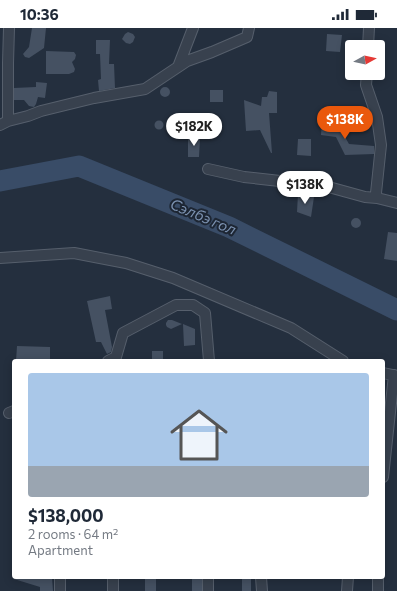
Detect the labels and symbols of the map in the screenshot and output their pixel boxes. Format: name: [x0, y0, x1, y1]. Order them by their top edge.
north arrow: [345, 40, 385, 80]
pin: $138K: [317, 106, 373, 140]
pin: $182K: [166, 113, 222, 147]
pin: $138K: [277, 171, 333, 205]
water label: Сэлбэ гол: [168, 194, 239, 238]

